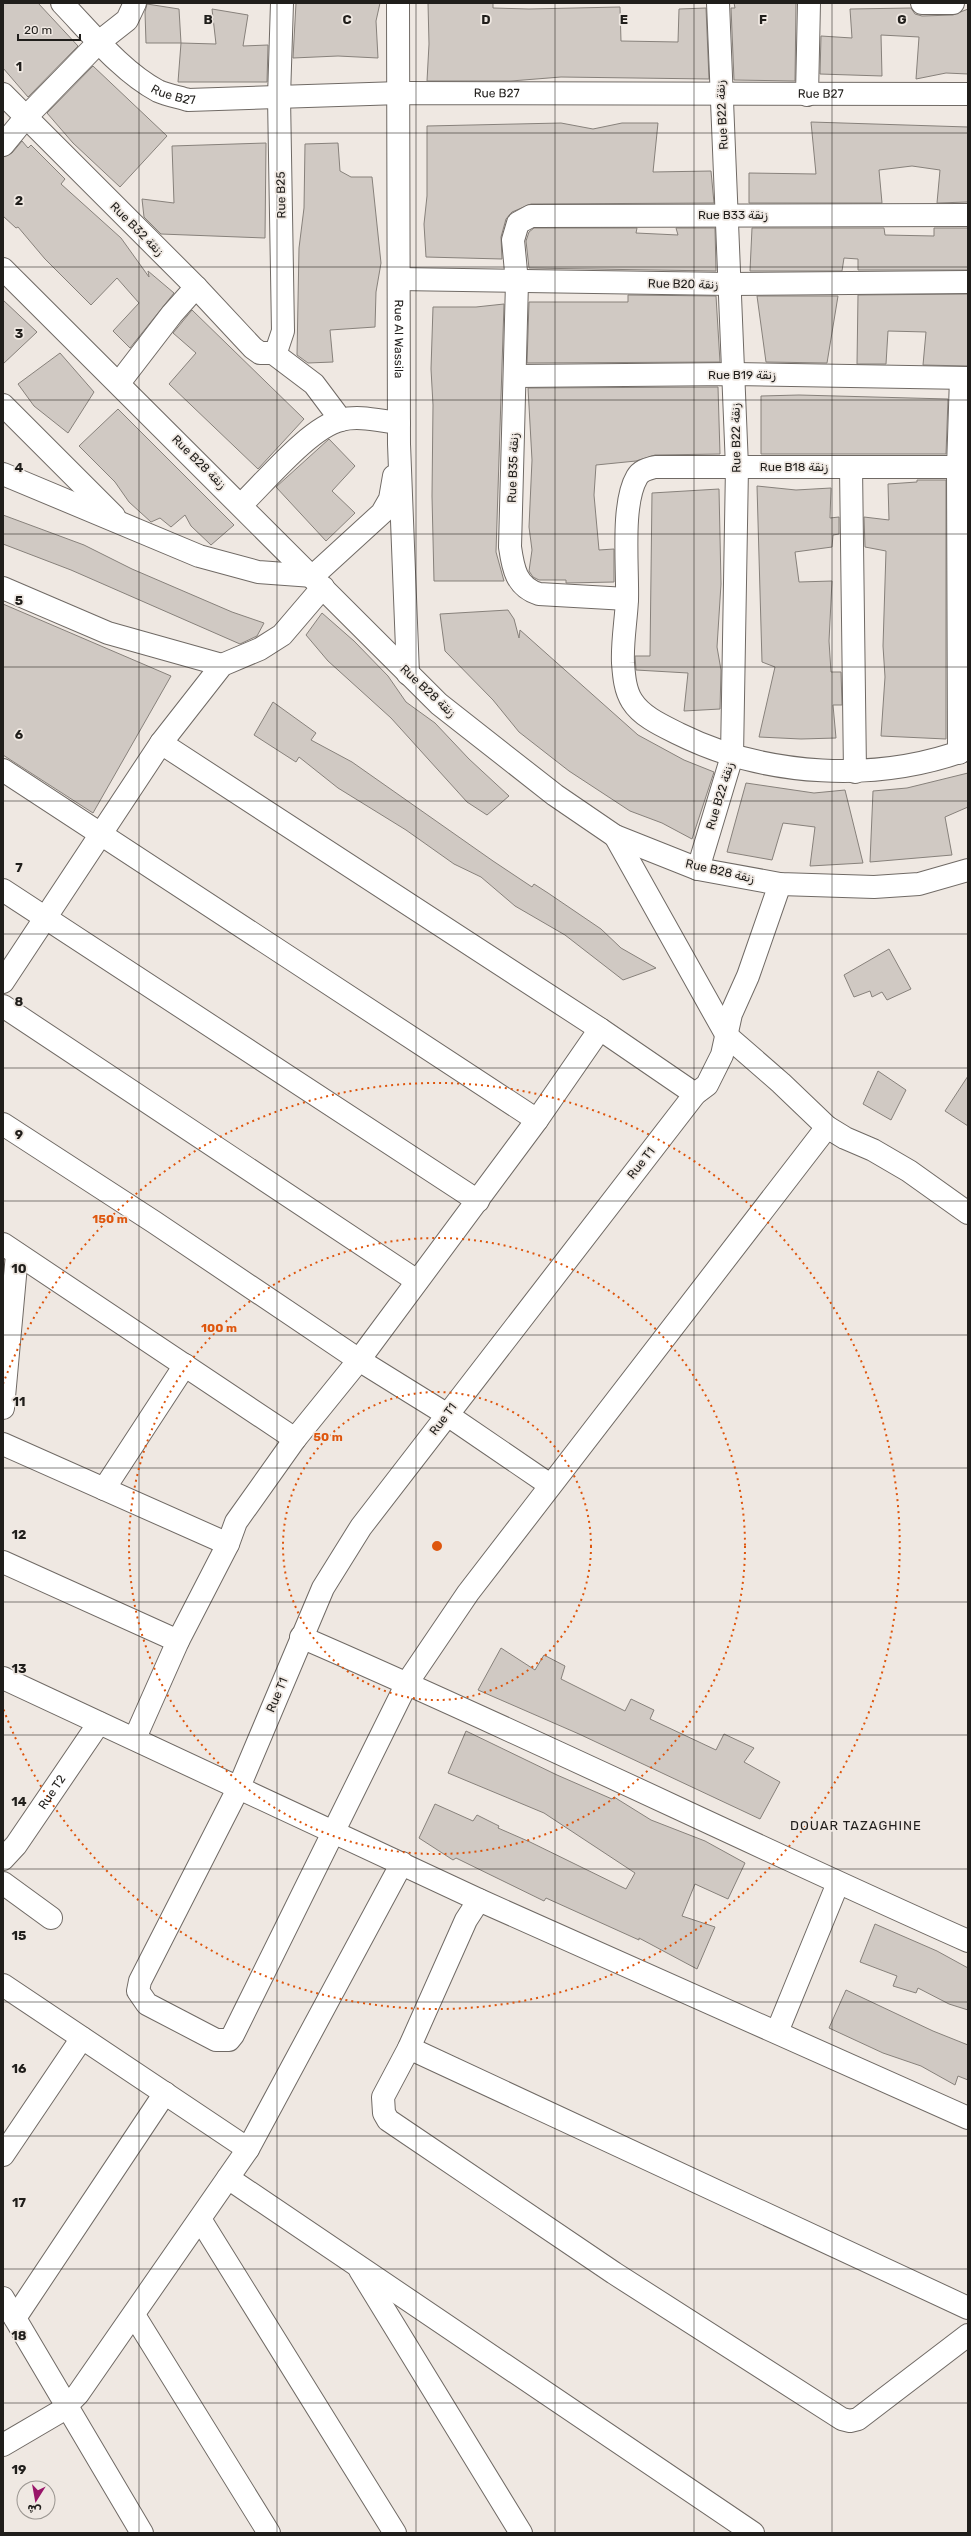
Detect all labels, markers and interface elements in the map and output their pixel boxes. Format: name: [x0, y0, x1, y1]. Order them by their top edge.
text: B: [203, 12, 213, 27]
text: C: [342, 12, 352, 27]
text: D: [481, 12, 491, 27]
text: E: [620, 12, 628, 27]
text: F: [759, 12, 767, 27]
text: G: [897, 12, 907, 27]
scale bar: [18, 16, 80, 42]
text: 20 m: [24, 23, 52, 37]
text: 1: [16, 59, 22, 74]
street label: Rue B22 زنقة: [713, 80, 732, 150]
street label: Rue B27: [149, 82, 196, 107]
street label: Rue B27: [474, 86, 520, 100]
street label: Rue B27: [798, 87, 844, 101]
street label: Rue B25: [274, 171, 288, 219]
text: 2: [15, 193, 23, 208]
street label: Rue B32 زنقة: [107, 199, 167, 259]
street label: Rue B33 زنقة: [698, 208, 768, 223]
street label: Rue B20 زنقة: [648, 276, 718, 293]
street label: Rue Al Wassila: [392, 300, 406, 378]
text: 3: [15, 326, 24, 341]
street label: Rue B19 زنقة: [708, 368, 776, 383]
street label: Rue B22 زنقة: [728, 403, 745, 473]
street label: Rue B28 زنقة: [168, 432, 229, 493]
street label: Rue B35 زنقة: [505, 433, 522, 503]
text: 4: [15, 460, 24, 475]
street label: Rue B18 زنقة: [760, 460, 828, 475]
text: 5: [15, 593, 23, 608]
street label: Rue B28 زنقة: [397, 662, 459, 721]
text: 6: [15, 727, 24, 742]
street label: Rue B22 زنقة: [703, 761, 738, 832]
street label: Rue B28 زنقة: [684, 856, 756, 887]
text: 7: [15, 860, 23, 875]
text: 8: [15, 994, 24, 1009]
text: 9: [15, 1127, 23, 1142]
street label: Rue T1: [624, 1144, 658, 1182]
text: 150 m: [92, 1212, 128, 1226]
text: 10: [11, 1261, 27, 1276]
text: 100 m: [201, 1321, 237, 1335]
text: 11: [13, 1394, 25, 1409]
street label: Rue T1: [426, 1400, 460, 1438]
text: 50 m: [313, 1430, 343, 1444]
text: 12: [12, 1527, 26, 1542]
centre of rings: [430, 1539, 444, 1553]
text: 13: [11, 1661, 27, 1676]
street label: Rue T1: [263, 1676, 291, 1714]
street label: Rue T2: [35, 1772, 69, 1812]
text: 14: [11, 1794, 27, 1809]
district label: DOUAR TAZAGHINE: [790, 1818, 922, 1833]
text: 15: [12, 1928, 26, 1943]
text: 16: [12, 2061, 27, 2076]
text: 17: [12, 2195, 27, 2210]
text: 18: [11, 2328, 27, 2343]
text: 19: [12, 2462, 26, 2477]
north arrow: [16, 2480, 56, 2520]
text: ش: [26, 2502, 42, 2517]

